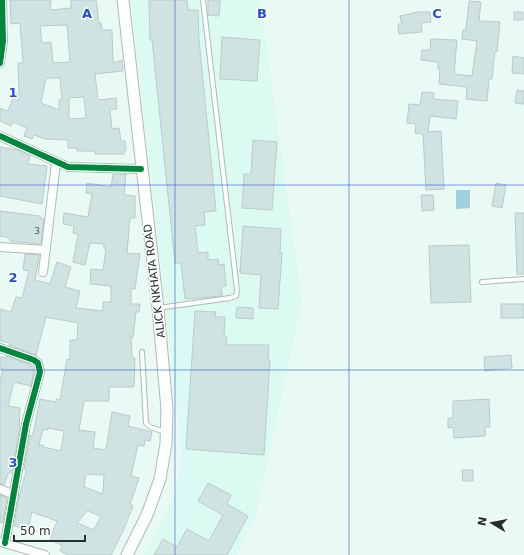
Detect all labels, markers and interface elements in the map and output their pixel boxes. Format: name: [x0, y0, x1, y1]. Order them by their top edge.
text: A: [82, 6, 92, 21]
text: B: [257, 6, 267, 21]
text: C: [432, 6, 442, 21]
text: 1: [8, 85, 18, 100]
street label: ALICK NKHATA ROAD: [141, 223, 168, 339]
house number: 3: [34, 226, 40, 236]
text: 2: [8, 270, 18, 285]
text: 3: [8, 455, 18, 470]
north arrow: [472, 503, 512, 543]
text: N: [475, 516, 490, 527]
scale bar: [14, 517, 85, 543]
text: 50 m: [20, 524, 51, 538]

